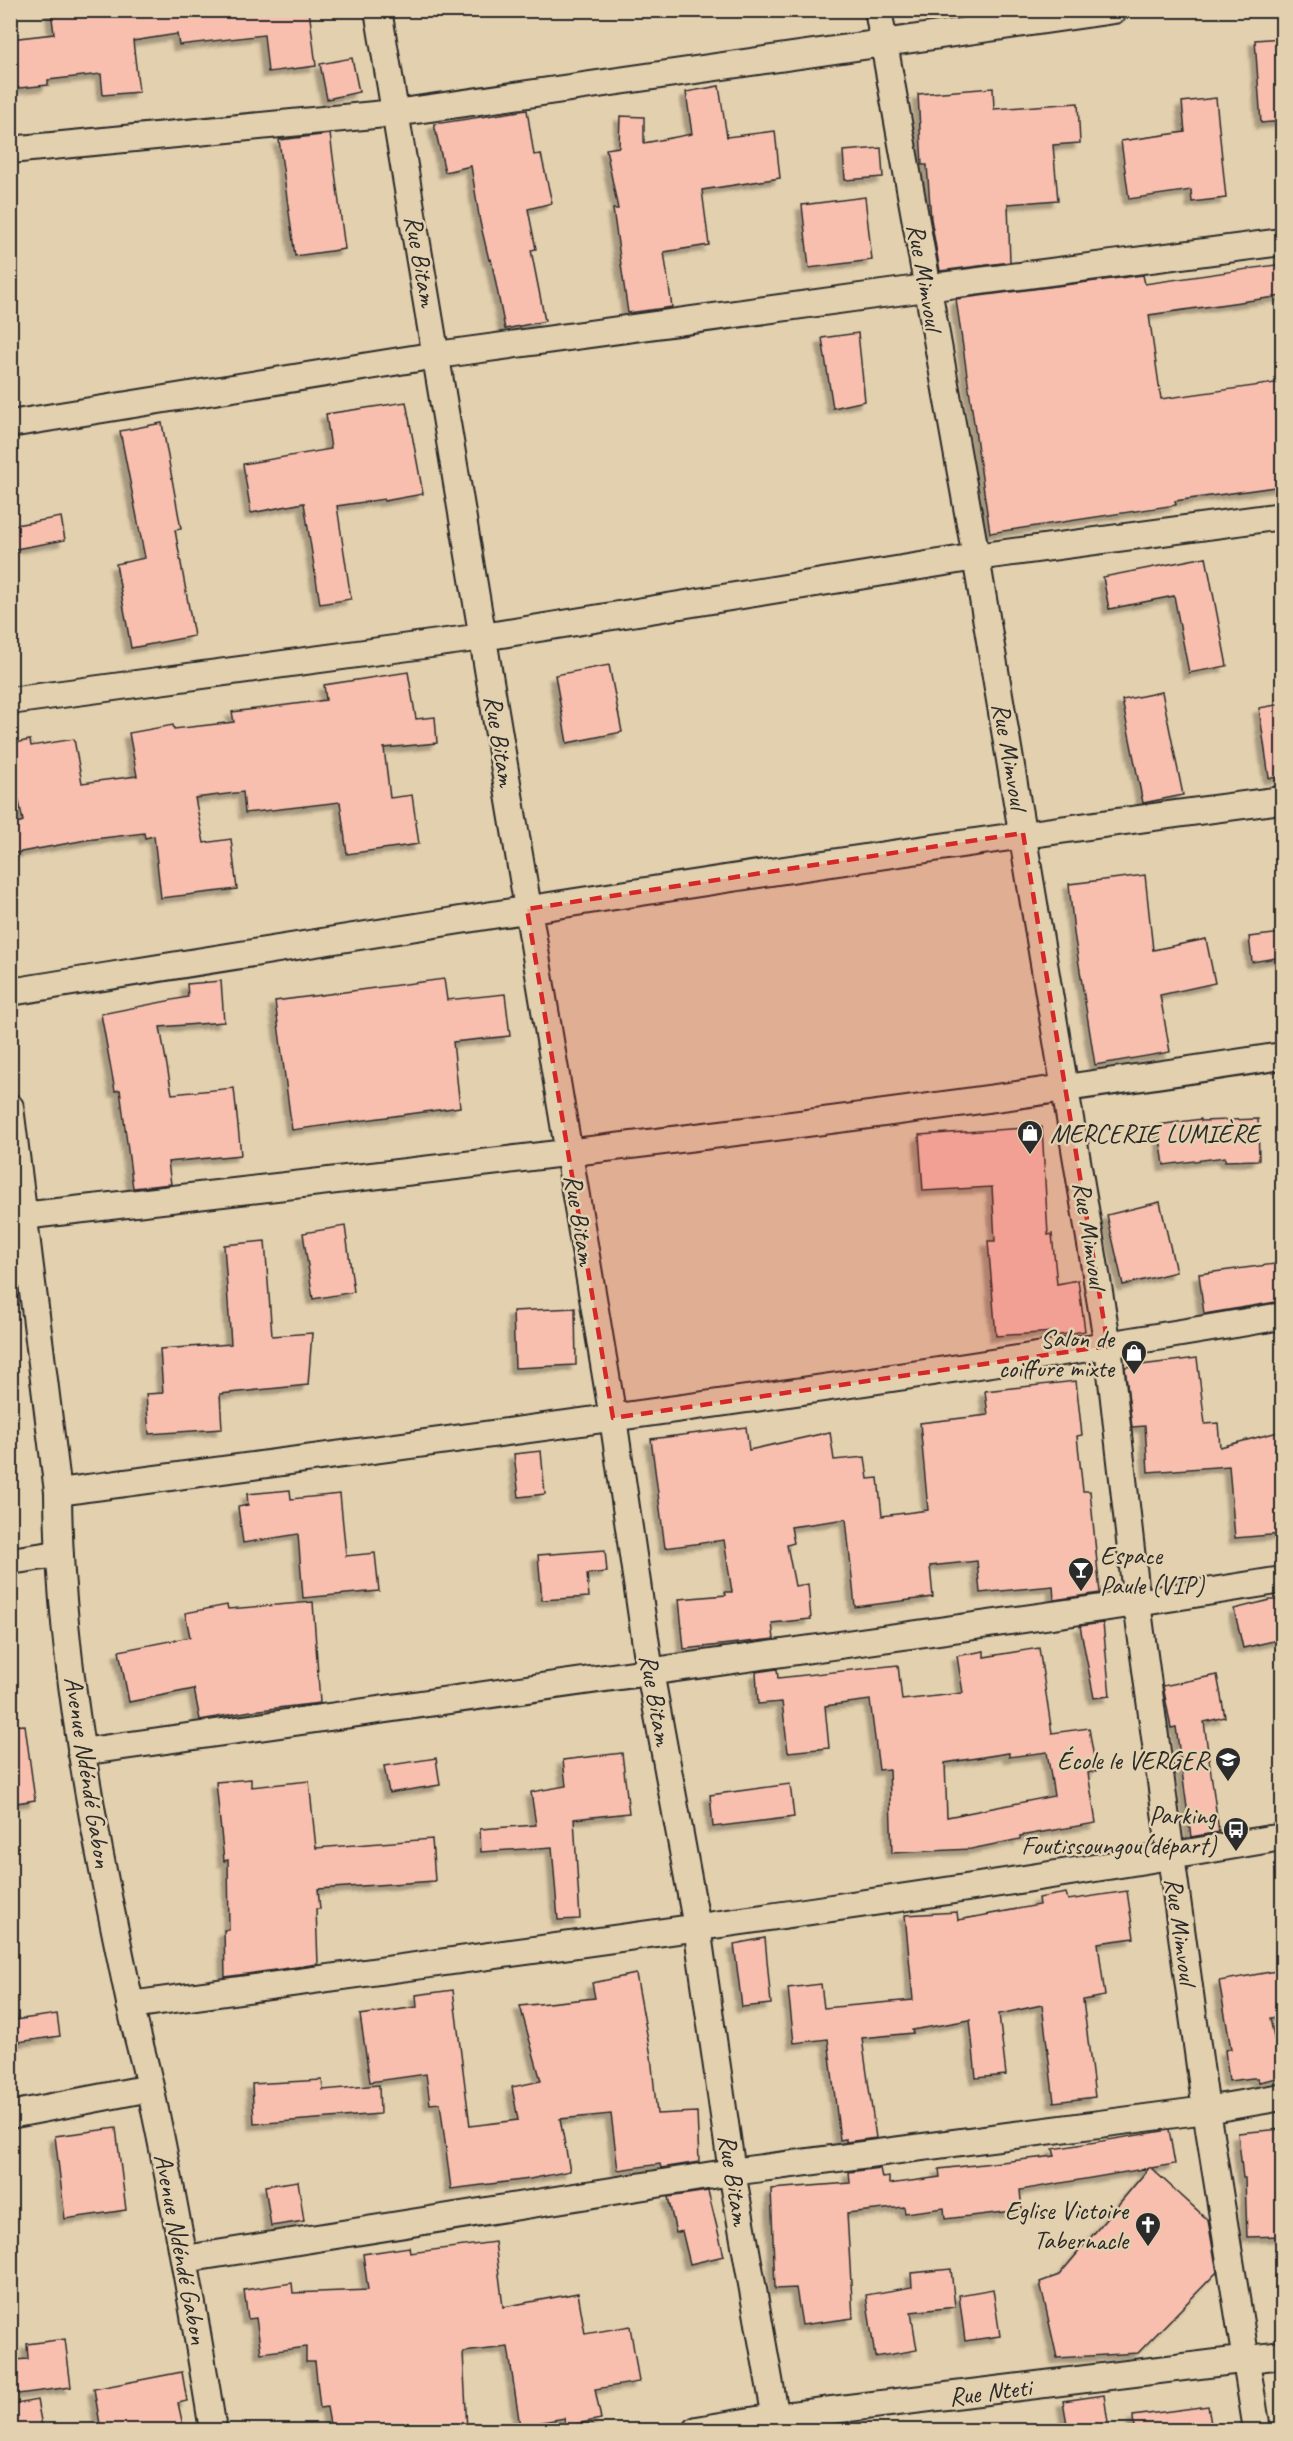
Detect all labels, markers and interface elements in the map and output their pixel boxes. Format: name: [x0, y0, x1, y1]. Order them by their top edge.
street label: Rue Bitam: [397, 213, 446, 311]
street label: Rue Mimvoul: [899, 221, 951, 337]
street label: Rue Bitam: [477, 693, 524, 791]
street label: Rue Mimvoul: [984, 700, 1036, 816]
place label: MERCERIE LUMIÈRE: [1050, 1117, 1262, 1150]
shop icon: MERCERIE LUMIÈRE: [1015, 1118, 1045, 1156]
street label: Rue Bitam: [557, 1172, 604, 1270]
street label: Rue Mimvoul: [1065, 1179, 1115, 1295]
place label: Salon de coiffure mixte: [999, 1322, 1116, 1385]
shop icon: Salon de coiffure mixte: [1119, 1338, 1149, 1376]
place label: Espace Paule (VIP): [1100, 1539, 1205, 1602]
bar icon: Espace Paule (VIP): [1066, 1555, 1096, 1593]
street label: Rue Bitam: [632, 1652, 681, 1750]
street label: Avenue Ndéndé Gabon: [57, 1674, 119, 1870]
place label: École le VERGER: [1057, 1744, 1211, 1777]
school or university icon: École le VERGER: [1213, 1745, 1243, 1783]
place label: Parking Foutissoungou(départ): [1021, 1799, 1218, 1862]
bus stop icon: Parking Foutissoungou(départ): [1221, 1815, 1251, 1853]
street label: Rue Mimvoul: [1157, 1875, 1205, 1991]
street label: Rue Bitam: [711, 2132, 758, 2230]
street label: Avenue Ndéndé Gabon: [146, 2151, 216, 2347]
place label: Eglise Victoire Tabernacle: [1005, 2194, 1131, 2257]
church icon: Eglise Victoire Tabernacle: [1133, 2210, 1163, 2248]
street label: Rue Nteti: [947, 2370, 1036, 2413]

